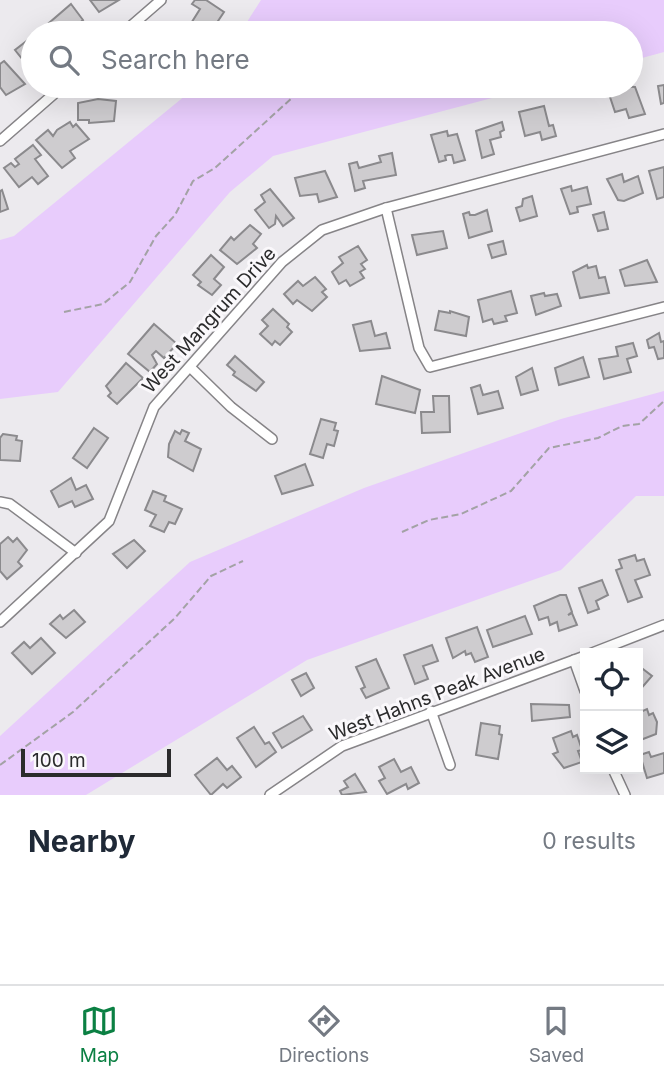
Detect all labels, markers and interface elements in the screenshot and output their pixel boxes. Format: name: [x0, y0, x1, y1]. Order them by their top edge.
search box: [21, 21, 643, 98]
icon: search: [45, 41, 83, 79]
text: Search here: [101, 44, 250, 75]
street label: West Mangrum Drive: [137, 242, 281, 398]
street label: West Hahns Peak Avenue: [326, 642, 548, 746]
map controls: [580, 648, 643, 774]
button: locate: [580, 648, 643, 711]
button: layers: [580, 711, 643, 774]
scale bar: [21, 746, 172, 778]
text: 100 m: [32, 749, 86, 772]
text: Nearby: [28, 823, 136, 859]
text: 0 results: [542, 827, 636, 855]
tab: Map: [80, 1002, 119, 1067]
tab: Directions: [279, 1002, 369, 1067]
tab: Saved: [529, 1002, 584, 1067]

